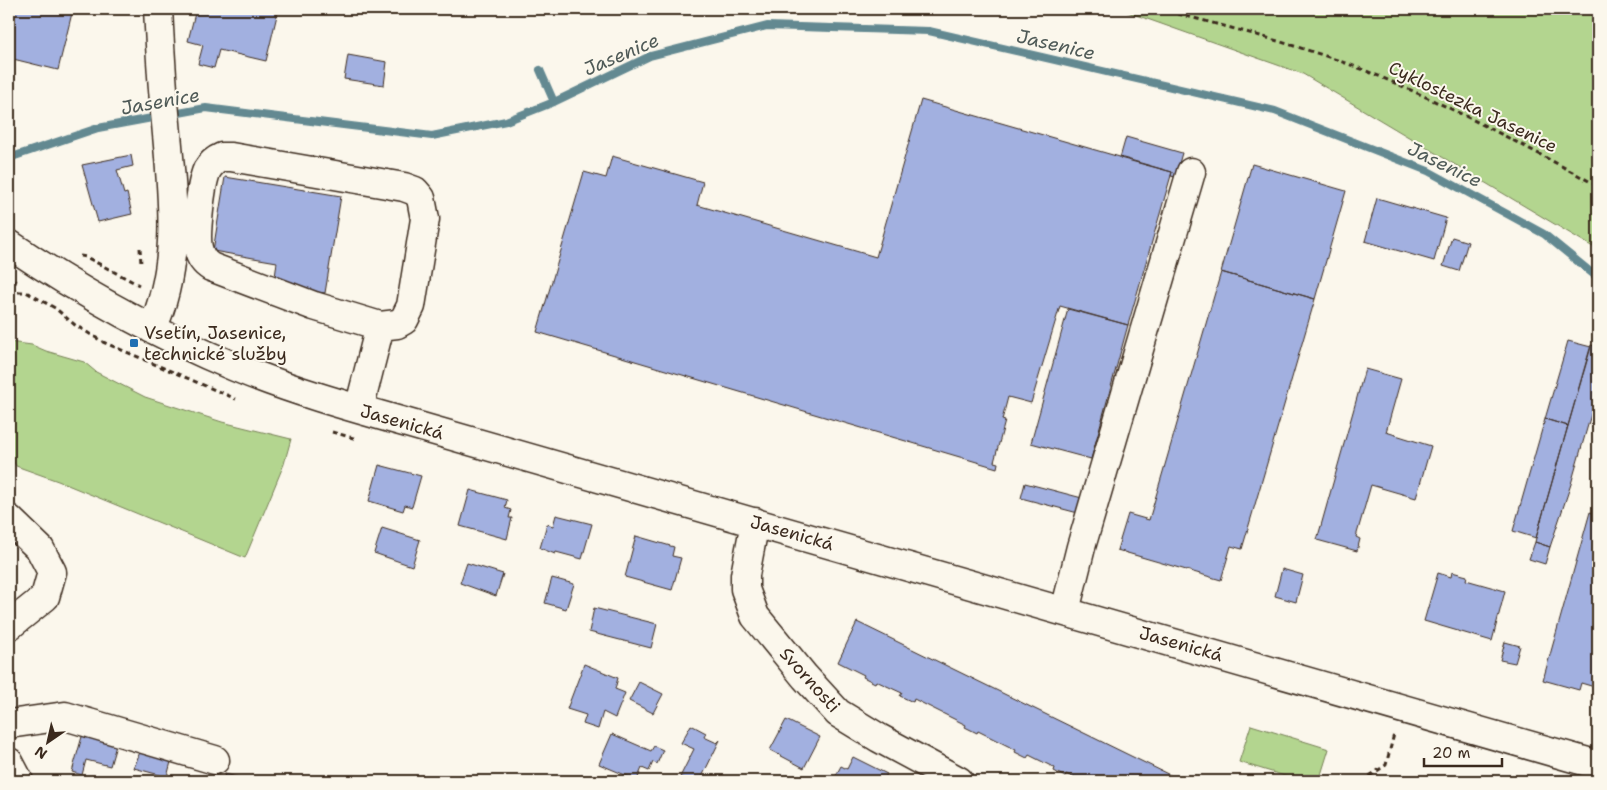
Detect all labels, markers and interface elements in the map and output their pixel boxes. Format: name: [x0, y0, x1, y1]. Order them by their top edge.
water label: Jasenice: [1014, 23, 1098, 66]
water label: Jasenice: [580, 27, 663, 82]
street label: Cyklostezka Jasenice: [1385, 56, 1561, 158]
water label: Jasenice: [119, 82, 202, 121]
water label: Jasenice: [1403, 136, 1486, 193]
place label: Vsetín, Jasenice, technické služby: [144, 321, 287, 366]
marker: Vsetín, Jasenice, technické služby: [128, 337, 140, 349]
street label: Jasenická: [357, 399, 447, 445]
street label: Jasenická: [747, 510, 837, 556]
street label: Jasenická: [1136, 621, 1226, 667]
street label: Svornosti: [774, 642, 846, 718]
north arrow: [22, 718, 72, 768]
scale bar: [1424, 735, 1502, 767]
text: N: [31, 742, 50, 763]
text: 20 m: [1432, 743, 1471, 763]

